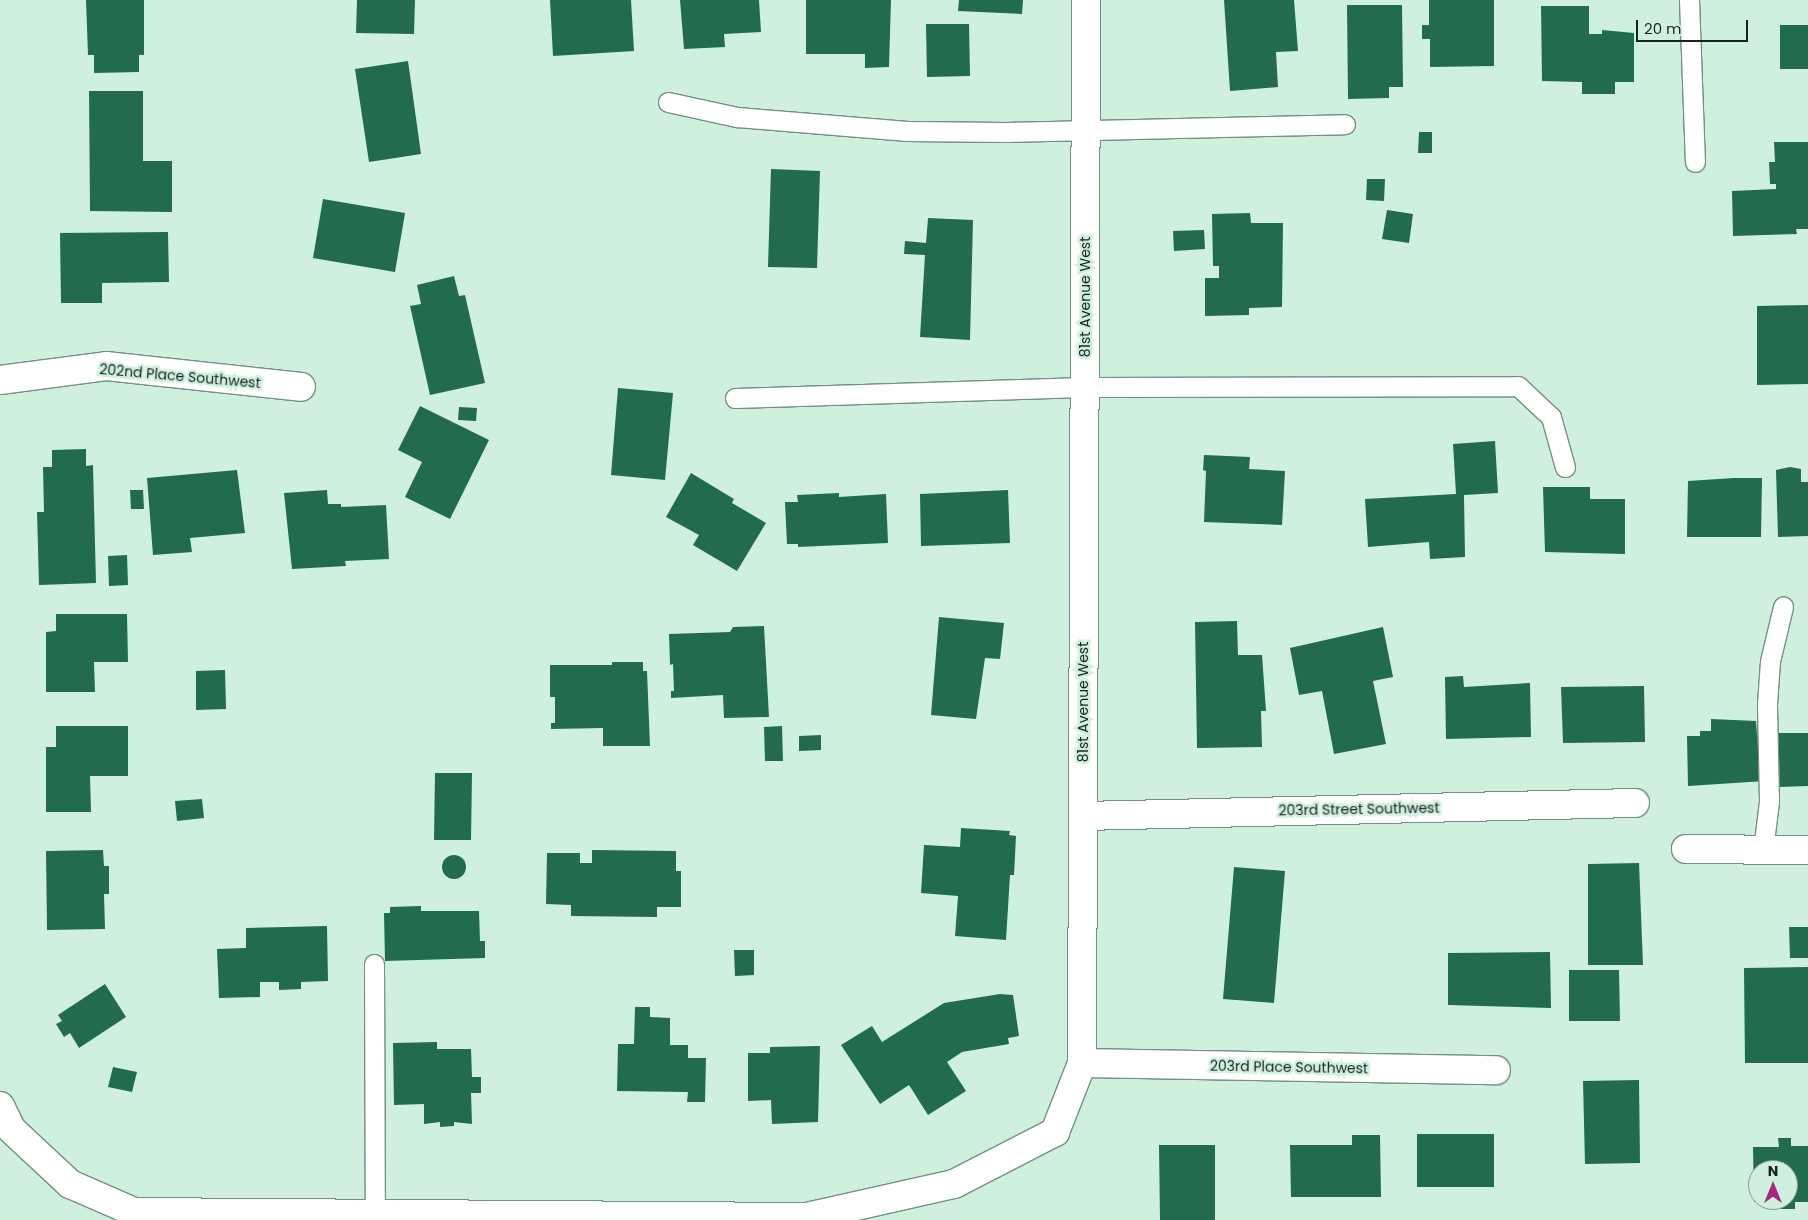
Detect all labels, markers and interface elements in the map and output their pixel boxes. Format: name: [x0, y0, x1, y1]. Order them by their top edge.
scale bar: [1638, 10, 1750, 42]
text: 20 m: [1644, 18, 1682, 39]
street label: 81st Avenue West: [1077, 237, 1093, 357]
street label: 202nd Place Southwest: [99, 361, 261, 391]
street label: 81st Avenue West: [1075, 642, 1091, 762]
street label: 203rd Street Southwest: [1278, 799, 1440, 819]
street label: 203rd Place Southwest: [1210, 1057, 1368, 1077]
north arrow: [1748, 1160, 1798, 1210]
text: N: [1768, 1161, 1778, 1181]

